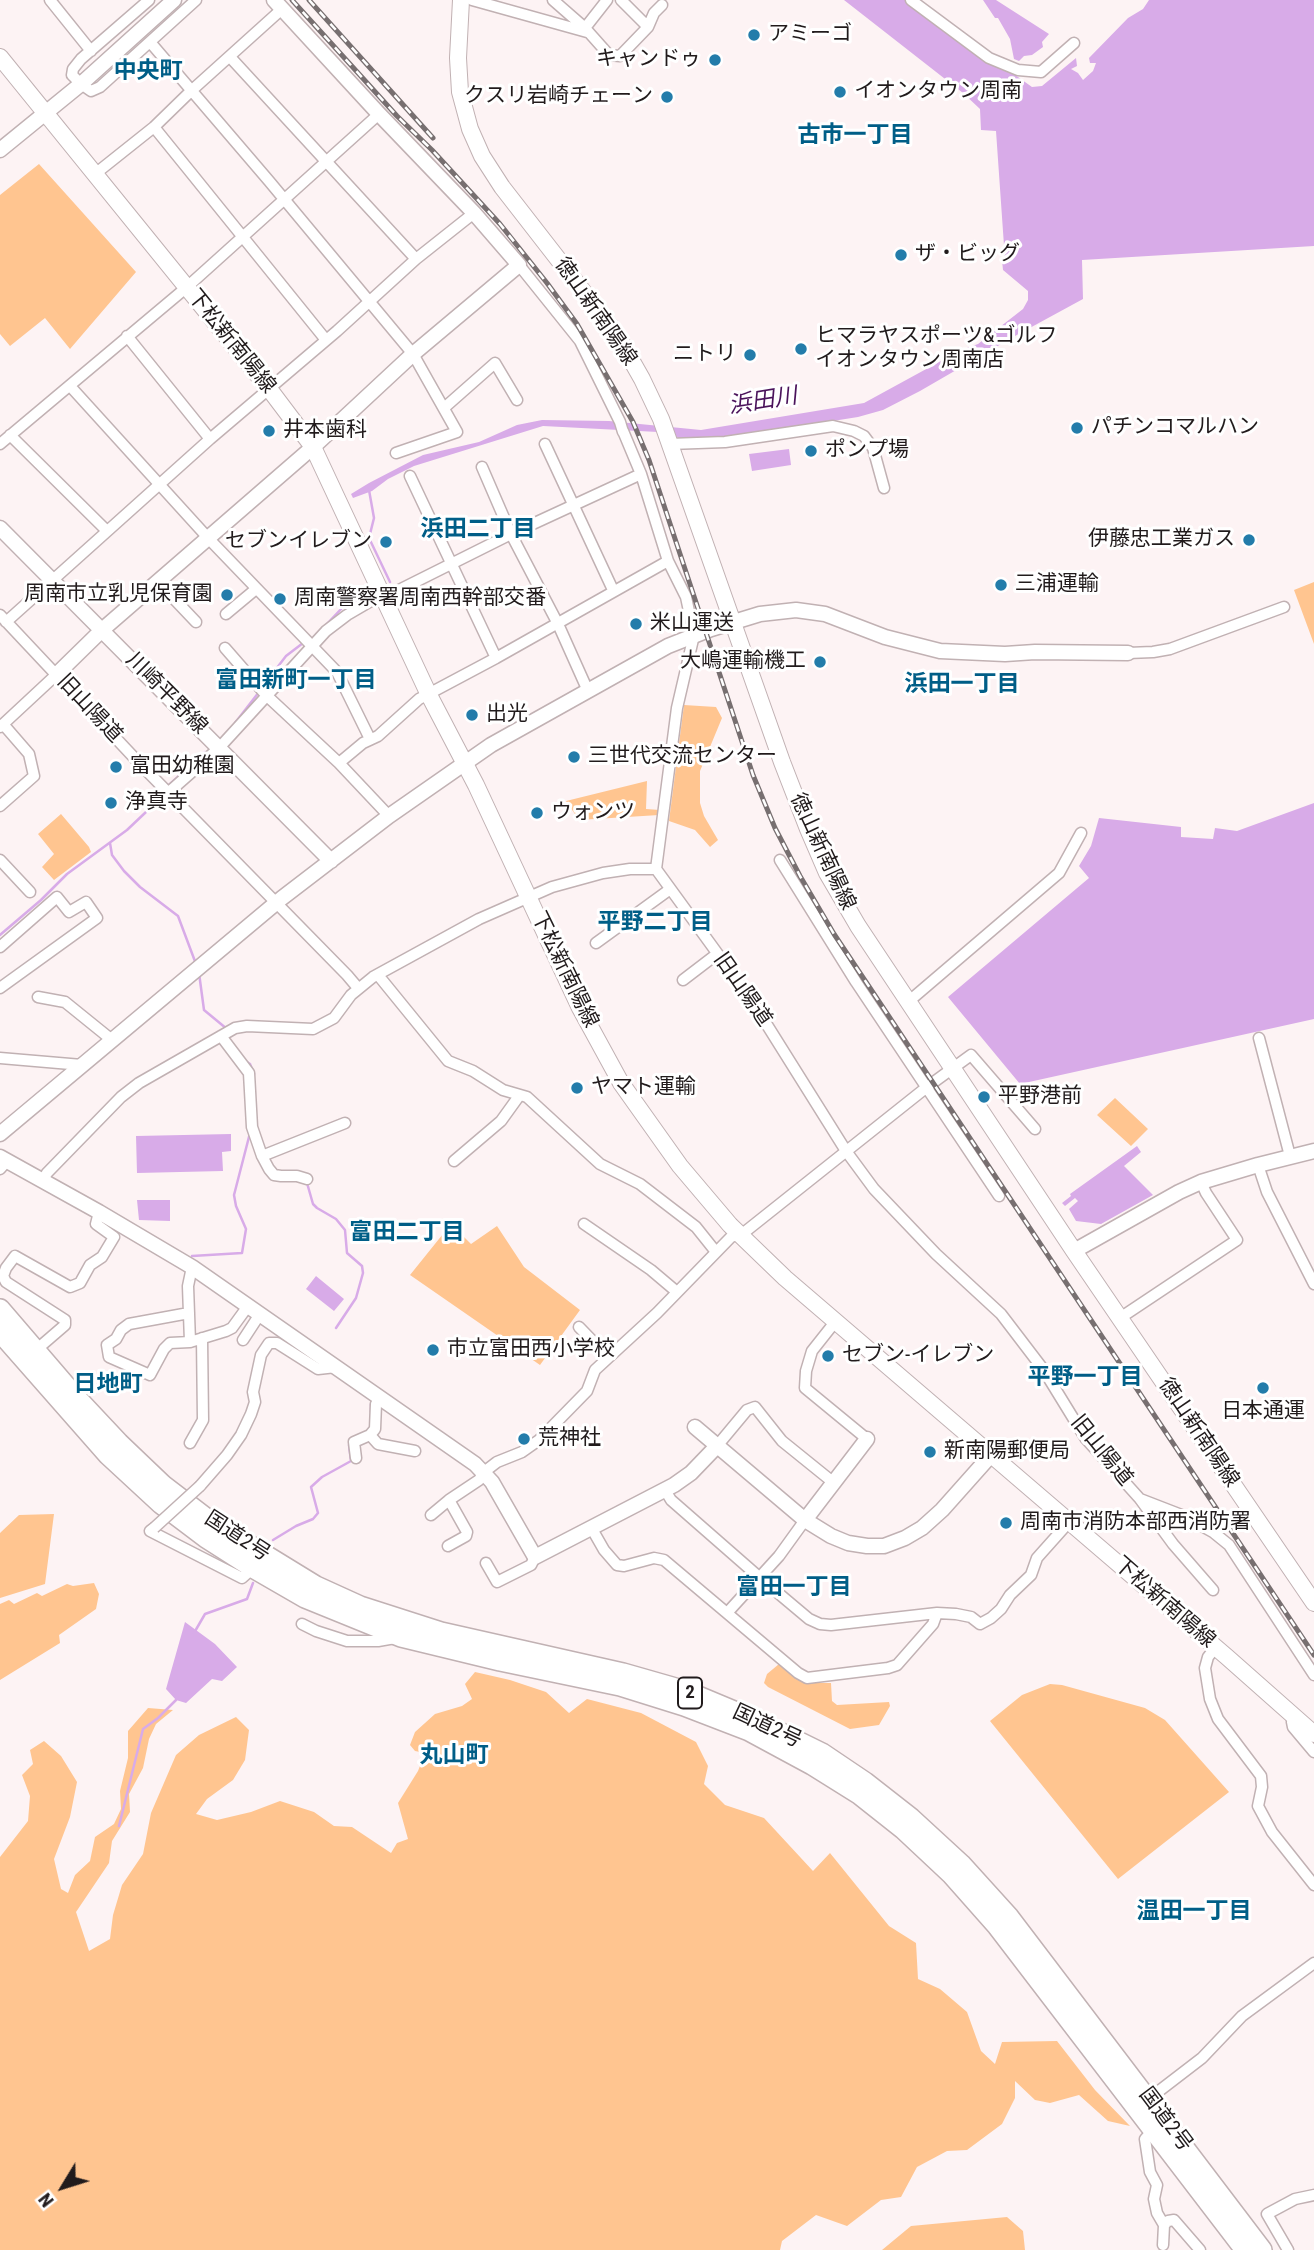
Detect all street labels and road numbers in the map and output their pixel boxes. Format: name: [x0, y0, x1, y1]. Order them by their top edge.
street label: 徳山新南陽線: [549, 253, 641, 371]
street label: 下松新南陽線: [182, 285, 280, 399]
street label: 川崎平野線: [120, 648, 212, 740]
street label: 旧山陽道: [51, 670, 127, 748]
street label: 徳山新南陽線: [784, 790, 860, 914]
street label: 下松新南陽線: [525, 908, 603, 1032]
street label: 旧山陽道: [708, 948, 776, 1032]
street label: 徳山新南陽線: [1152, 1374, 1244, 1492]
street label: 旧山陽道: [1065, 1410, 1137, 1492]
street label: 国道2号: [199, 1506, 275, 1568]
street label: 下松新南陽線: [1108, 1552, 1220, 1654]
road number: 2: [678, 1678, 702, 1708]
street label: 国道2号: [728, 1700, 806, 1754]
street label: 国道2号: [1133, 2083, 1197, 2157]

